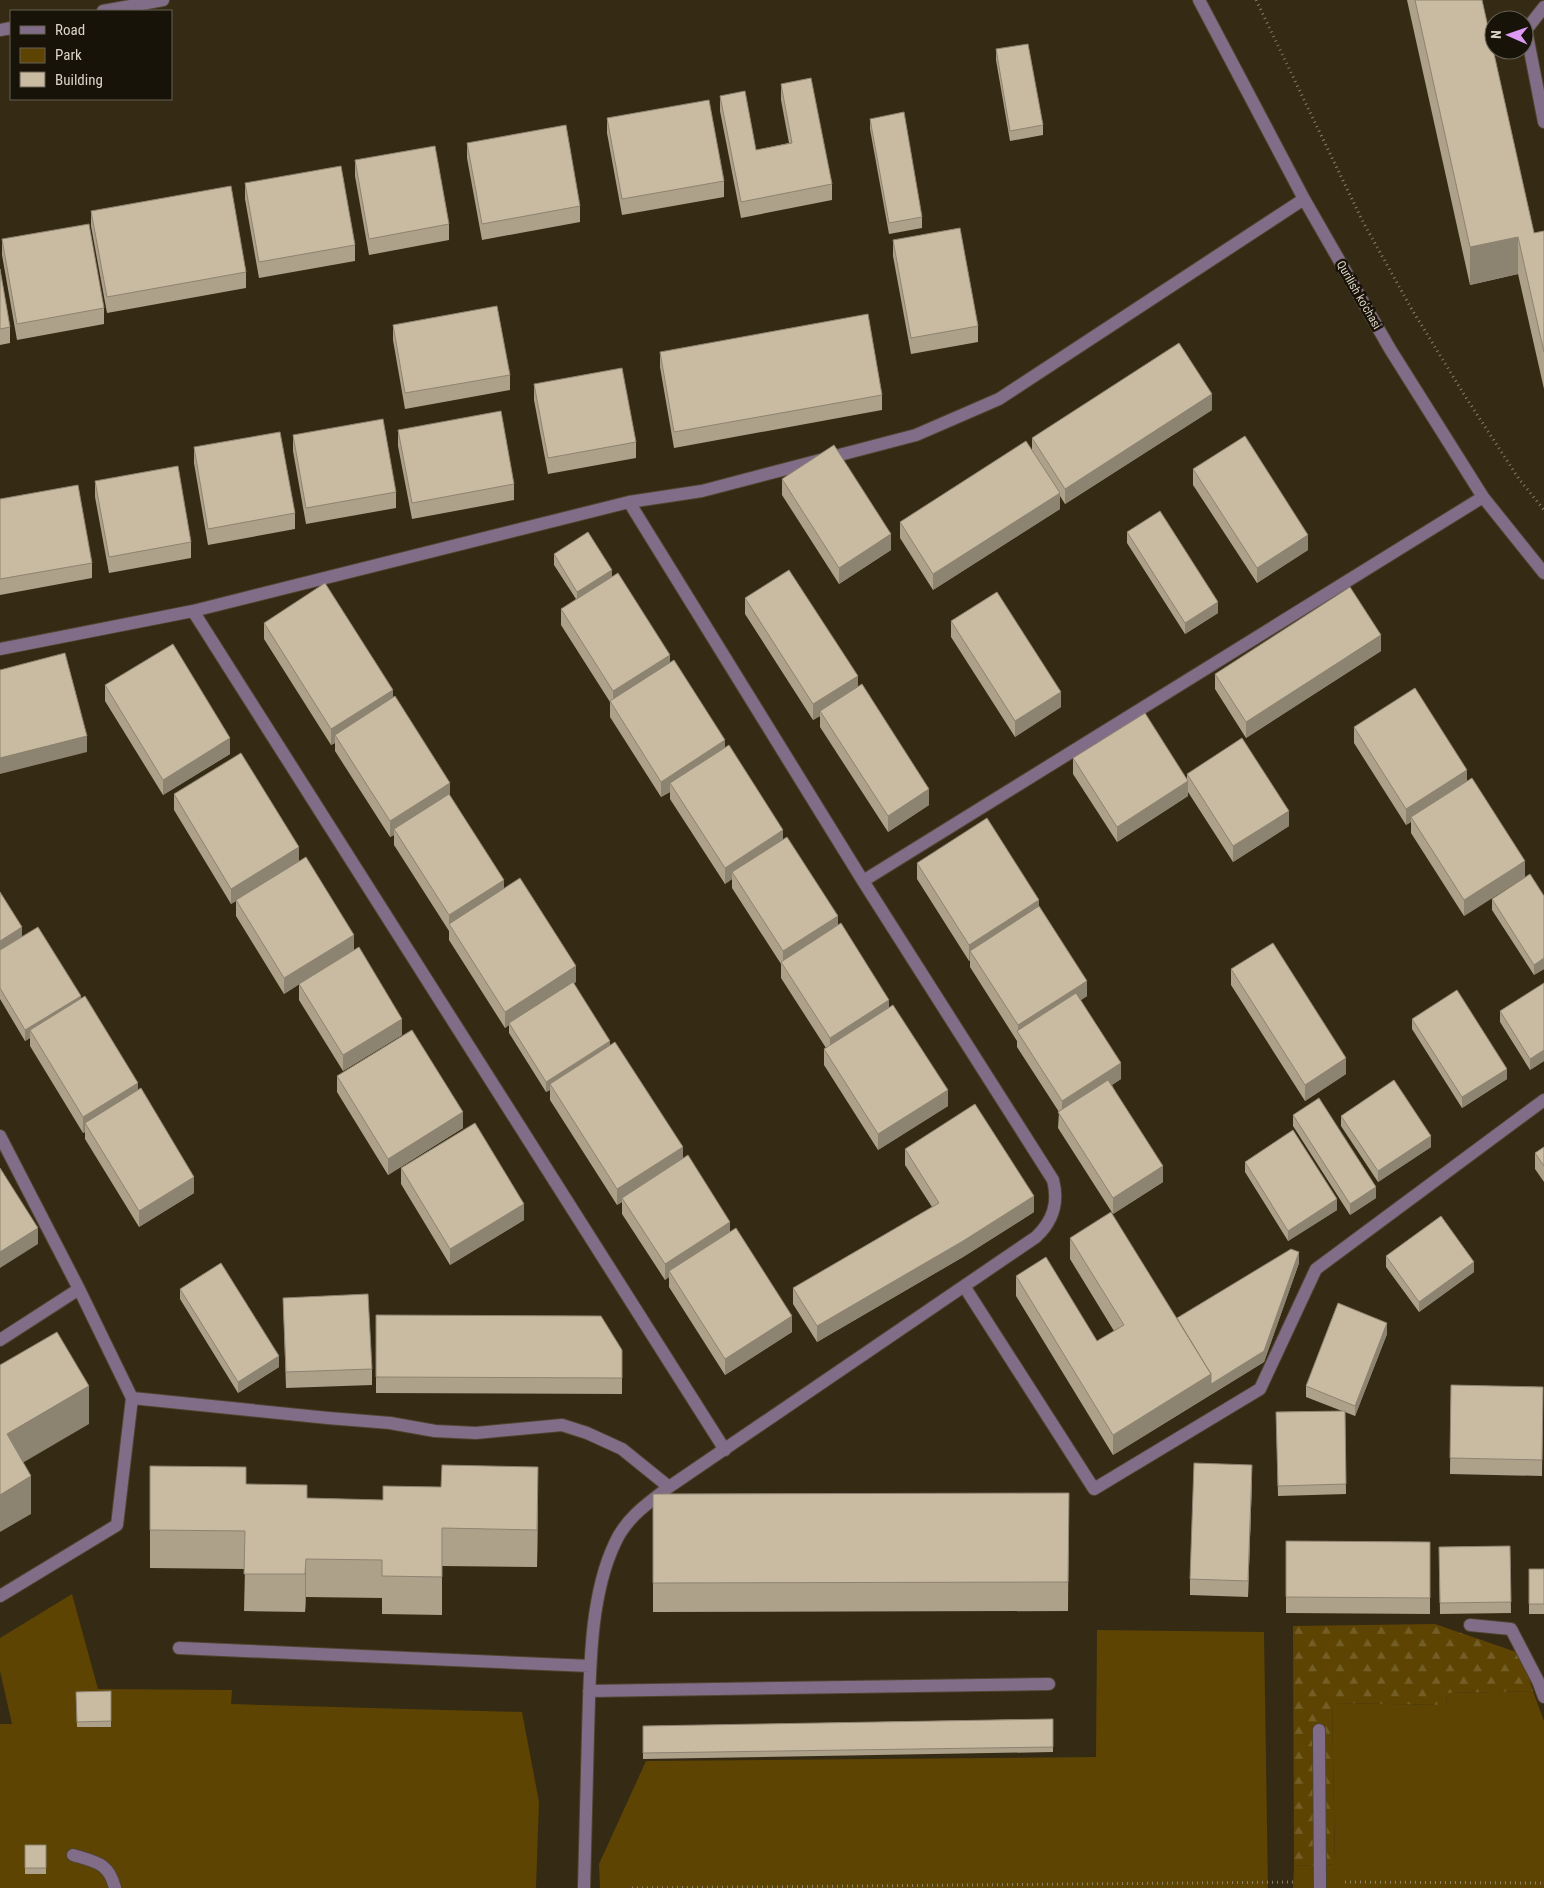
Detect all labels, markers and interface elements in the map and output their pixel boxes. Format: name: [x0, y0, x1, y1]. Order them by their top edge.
legend: [10, 10, 172, 100]
north arrow: [1484, 10, 1534, 60]
text: Road: [55, 21, 85, 39]
text: N: [1488, 30, 1504, 39]
text: Park: [55, 46, 82, 64]
text: Building: [55, 71, 103, 89]
street label: Qurilish ko'chasi: [1334, 258, 1384, 332]

